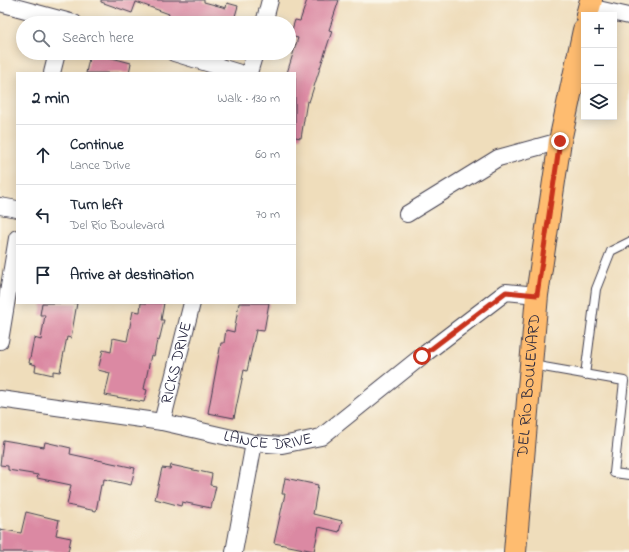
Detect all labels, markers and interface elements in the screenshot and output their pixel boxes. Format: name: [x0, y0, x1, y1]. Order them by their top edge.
map controls: [581, 12, 617, 120]
button: +: [581, 12, 617, 48]
search box: [16, 16, 296, 60]
icon: search: [30, 27, 52, 49]
text: Search here: [62, 27, 134, 49]
button: −: [581, 48, 617, 84]
button: layers: [581, 84, 617, 120]
text: 2 min: [32, 86, 69, 111]
text: Walk · 130 m: [217, 89, 280, 108]
route end: [551, 132, 569, 150]
text: Continue: [70, 134, 124, 156]
icon: ahead: [32, 144, 54, 166]
text: 60 m: [255, 145, 280, 164]
text: Lance Drive: [70, 156, 130, 175]
text: Turn left: [70, 194, 123, 216]
icon: left: [32, 204, 54, 226]
text: 70 m: [256, 205, 280, 224]
text: Del Río Boulevard: [70, 216, 165, 235]
icon: arrive: [32, 264, 54, 286]
text: Arrive at destination: [70, 264, 194, 286]
street label: DEL RÍO BOULEVARD: [511, 313, 547, 459]
street label: RICKS DRIVE: [155, 319, 199, 407]
route start: [413, 347, 431, 365]
street label: LANCE DRIVE: [221, 424, 315, 457]

